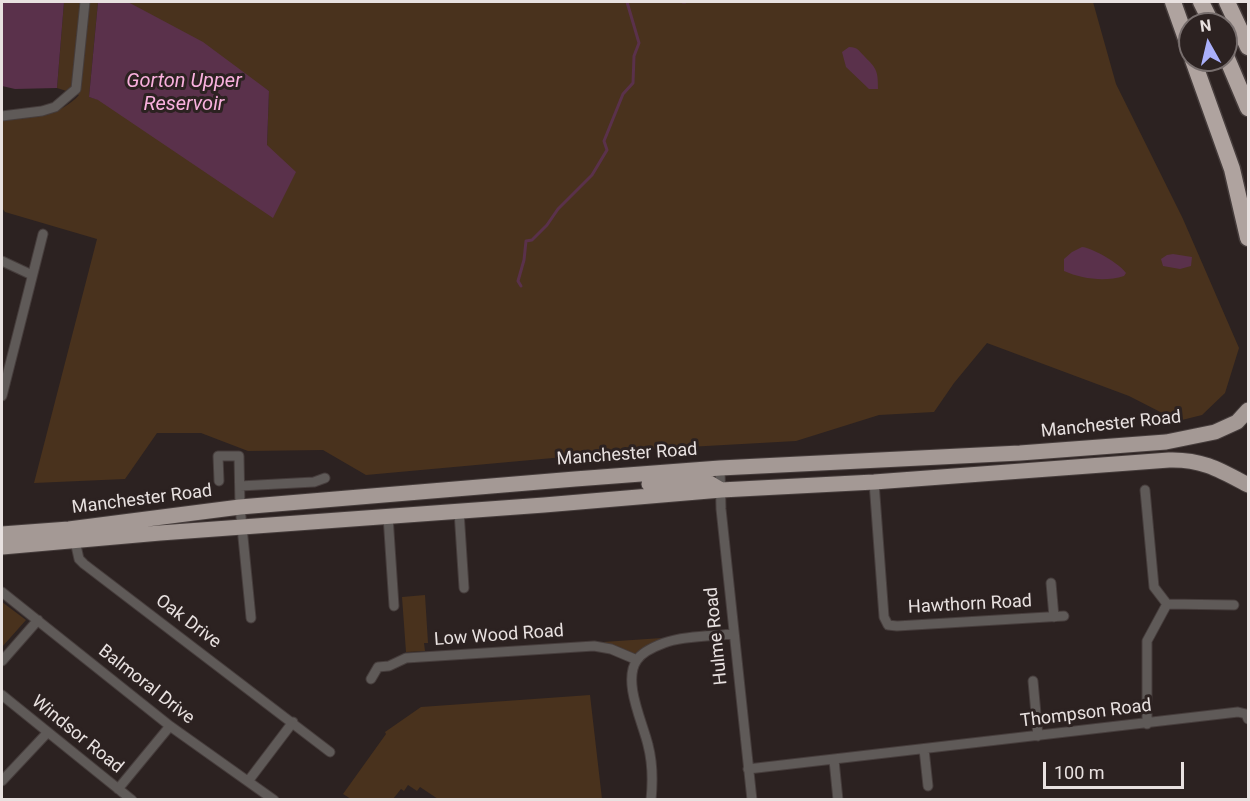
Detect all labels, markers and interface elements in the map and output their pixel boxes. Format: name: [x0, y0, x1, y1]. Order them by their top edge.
north arrow: [1178, 12, 1238, 72]
text: N: [1199, 15, 1213, 36]
water label: Gorton Upper Reservoir: [126, 70, 242, 117]
street label: Manchester Road: [1040, 407, 1182, 443]
street label: Manchester Road: [556, 439, 698, 471]
street label: Manchester Road: [71, 481, 213, 519]
street label: Hulme Road: [701, 586, 733, 686]
street label: Oak Drive: [151, 590, 225, 654]
street label: Hawthorn Road: [908, 591, 1032, 619]
street label: Low Wood Road: [433, 621, 565, 651]
street label: Balmoral Drive: [94, 641, 198, 729]
street label: Windsor Road: [27, 691, 127, 779]
street label: Thompson Road: [1019, 695, 1153, 733]
scale bar: [1046, 750, 1187, 788]
text: 100 m: [1054, 762, 1105, 783]

